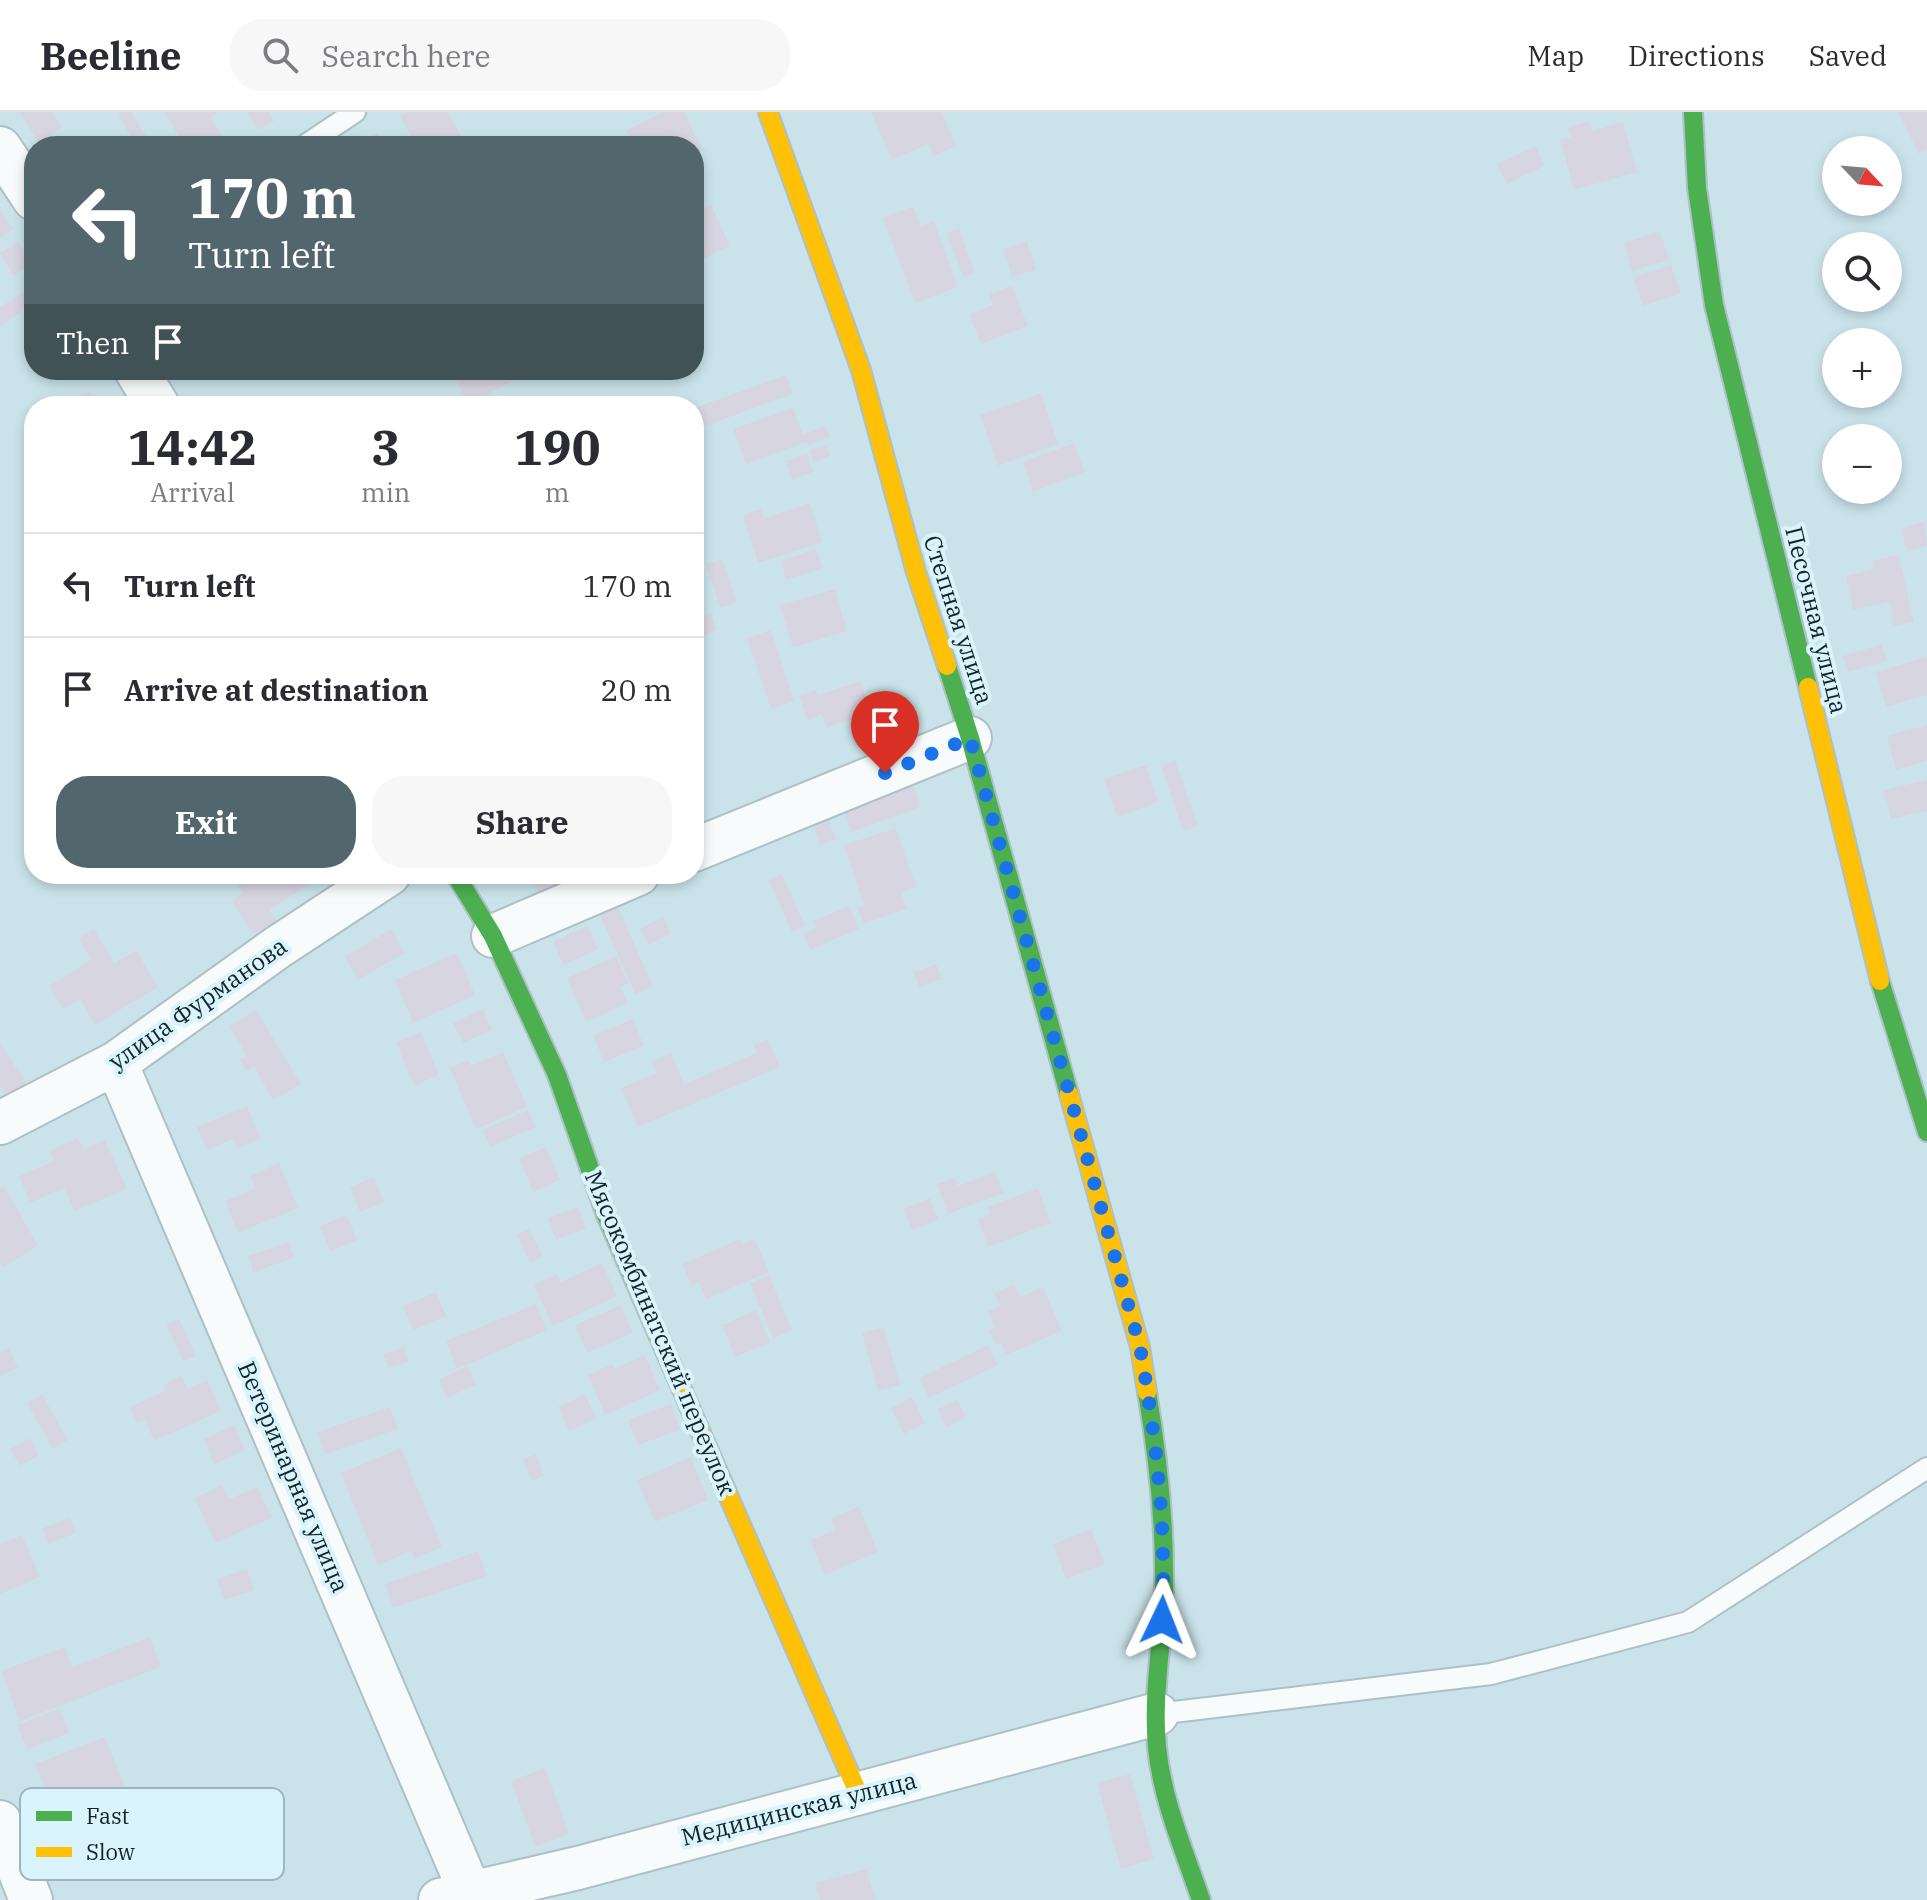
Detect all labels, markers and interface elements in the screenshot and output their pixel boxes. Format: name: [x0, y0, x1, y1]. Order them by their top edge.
search box: [230, 19, 790, 91]
text: Beeline: [40, 31, 182, 80]
icon: search: [258, 33, 302, 77]
text: Search here: [322, 36, 491, 75]
text: Map: [1527, 37, 1584, 74]
text: Directions: [1628, 37, 1765, 74]
text: Saved: [1809, 37, 1887, 74]
north arrow: [1822, 136, 1902, 216]
map controls: [1822, 136, 1902, 504]
text: 170 m: [188, 161, 356, 233]
icon: left: [56, 168, 160, 272]
text: Turn left: [188, 231, 335, 278]
button: search: [1822, 232, 1902, 312]
icon: arrive: [146, 320, 190, 364]
text: Then: [56, 323, 130, 362]
button: +: [1822, 328, 1902, 408]
text: 14:42: [128, 416, 257, 478]
text: 3: [371, 416, 400, 478]
text: 190: [514, 416, 600, 478]
button: −: [1822, 424, 1902, 504]
text: Arrival: [150, 475, 235, 509]
text: min: [361, 475, 410, 509]
text: m: [545, 475, 570, 509]
street label: Песочная улица: [1778, 523, 1856, 717]
street label: Степная улица: [917, 531, 1001, 708]
icon: left: [56, 563, 100, 607]
text: Turn left: [124, 566, 256, 605]
text: 170 m: [582, 566, 672, 605]
icon: arrive: [56, 667, 100, 711]
text: Arrive at destination: [124, 670, 429, 709]
text: 20 m: [600, 670, 672, 709]
pin: [851, 691, 919, 773]
icon: arrive: [863, 703, 907, 747]
button: Exit: [56, 776, 356, 868]
button: Share: [372, 776, 672, 868]
street label: улица Фурманова: [102, 930, 293, 1077]
street label: Мясокомбинатский переулок: [578, 1165, 744, 1500]
street label: Ветеринарная улица: [231, 1356, 357, 1597]
position arrow: [1120, 1578, 1204, 1662]
street label: Медицинская улица: [678, 1763, 920, 1853]
legend: [20, 1788, 284, 1880]
text: Fast: [86, 1801, 129, 1830]
text: Slow: [86, 1837, 135, 1866]

